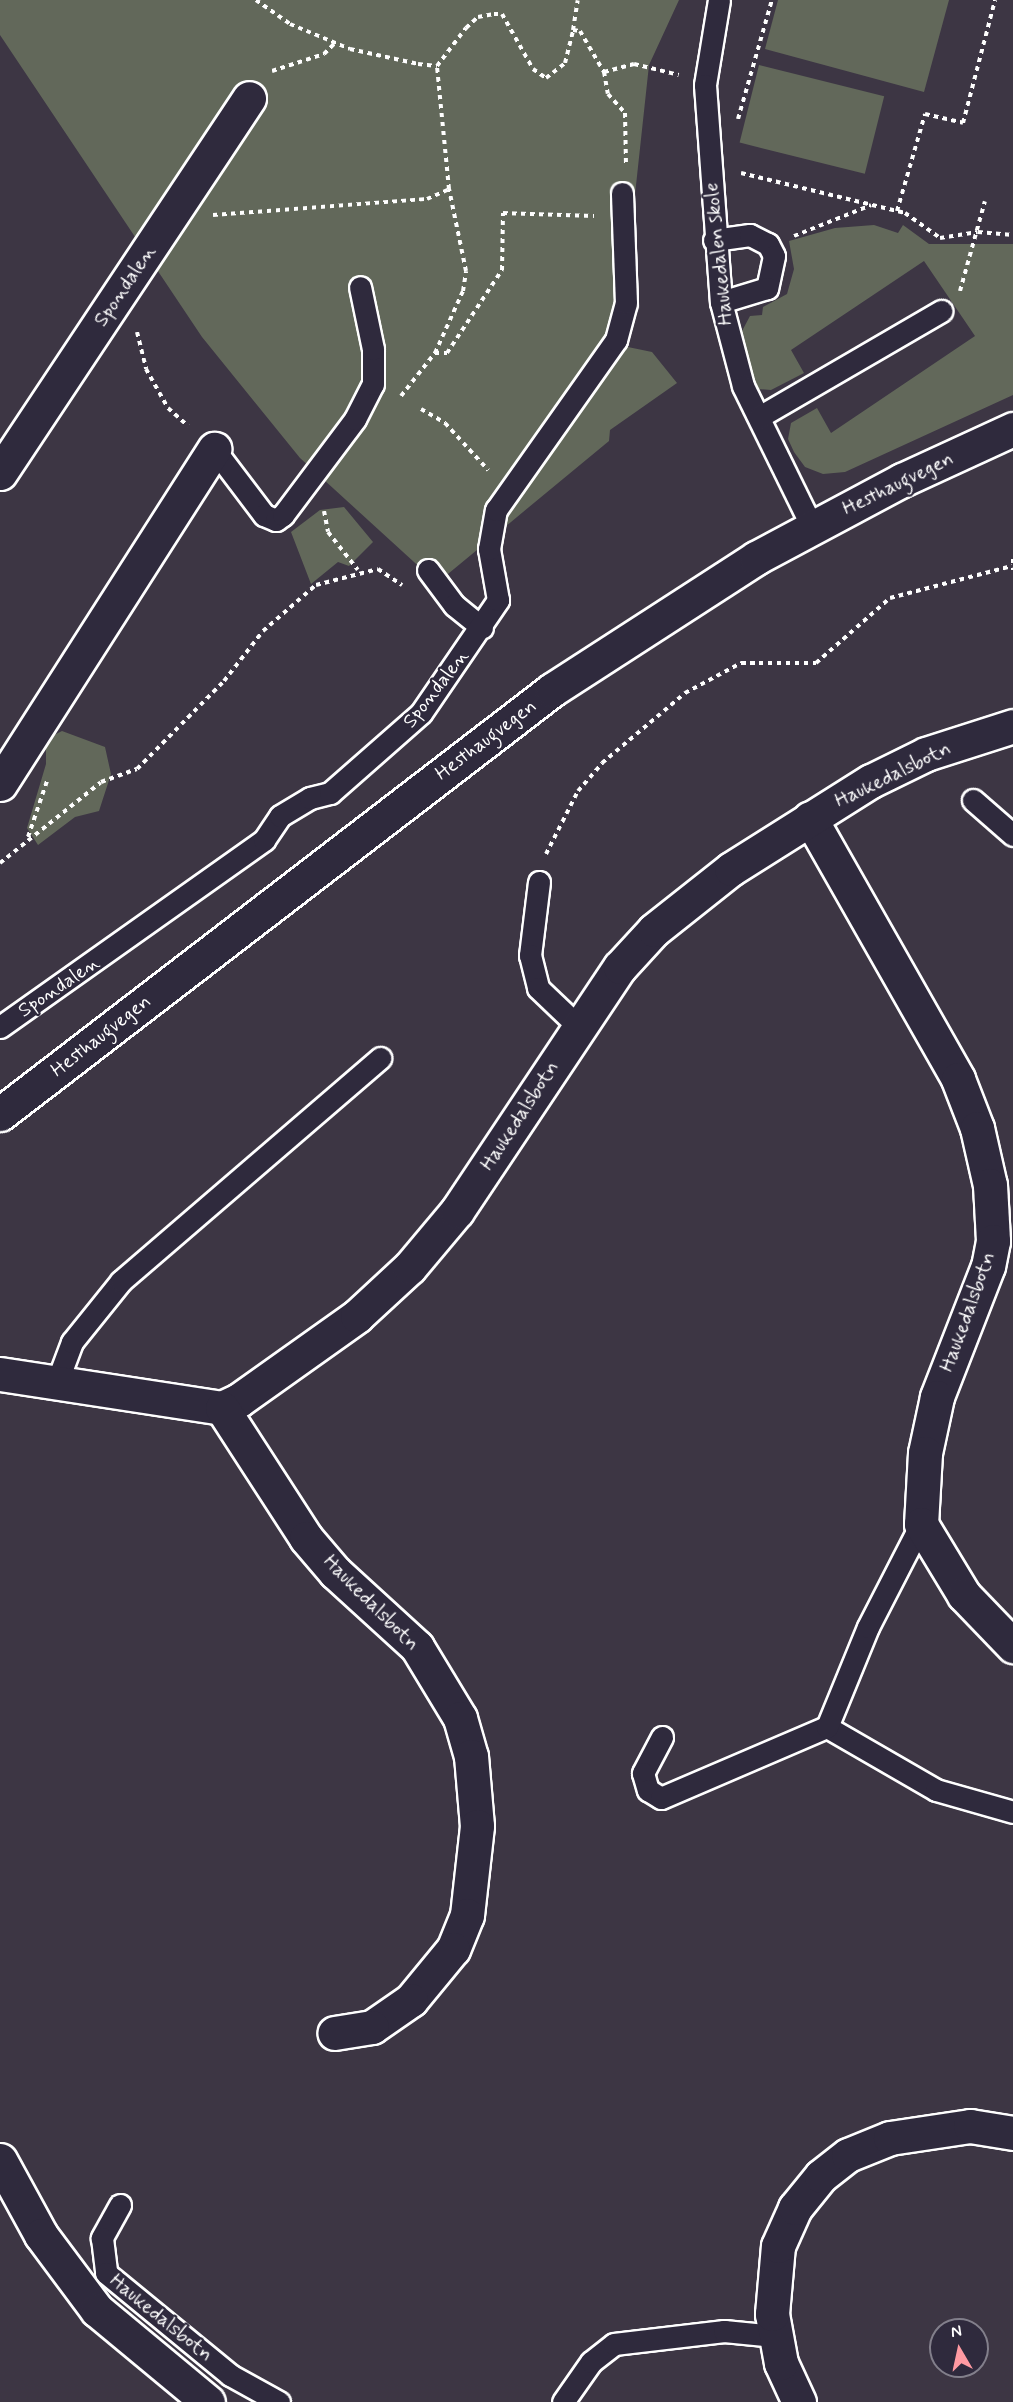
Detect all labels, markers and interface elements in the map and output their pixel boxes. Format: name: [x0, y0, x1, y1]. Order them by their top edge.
street label: Haukedalen skole: [700, 181, 738, 327]
street label: Spondalen: [89, 241, 161, 331]
street label: Hesthaugvegen: [839, 447, 957, 521]
street label: Spondalen: [398, 645, 474, 733]
street label: Hesthaugvegen: [431, 694, 541, 786]
street label: Haukedalsbotn: [831, 737, 955, 813]
street label: Spondalen: [14, 951, 104, 1023]
street label: Hesthaugvegen: [46, 989, 156, 1083]
street label: Haukedalsbotn: [476, 1057, 564, 1175]
street label: Haukedalsbotn: [935, 1249, 1001, 1375]
street label: Haukedalsbotn: [318, 1550, 424, 1656]
street label: Haukedalsbotn: [104, 2269, 218, 2367]
north arrow: [929, 2318, 989, 2378]
text: N: [950, 2320, 963, 2343]

